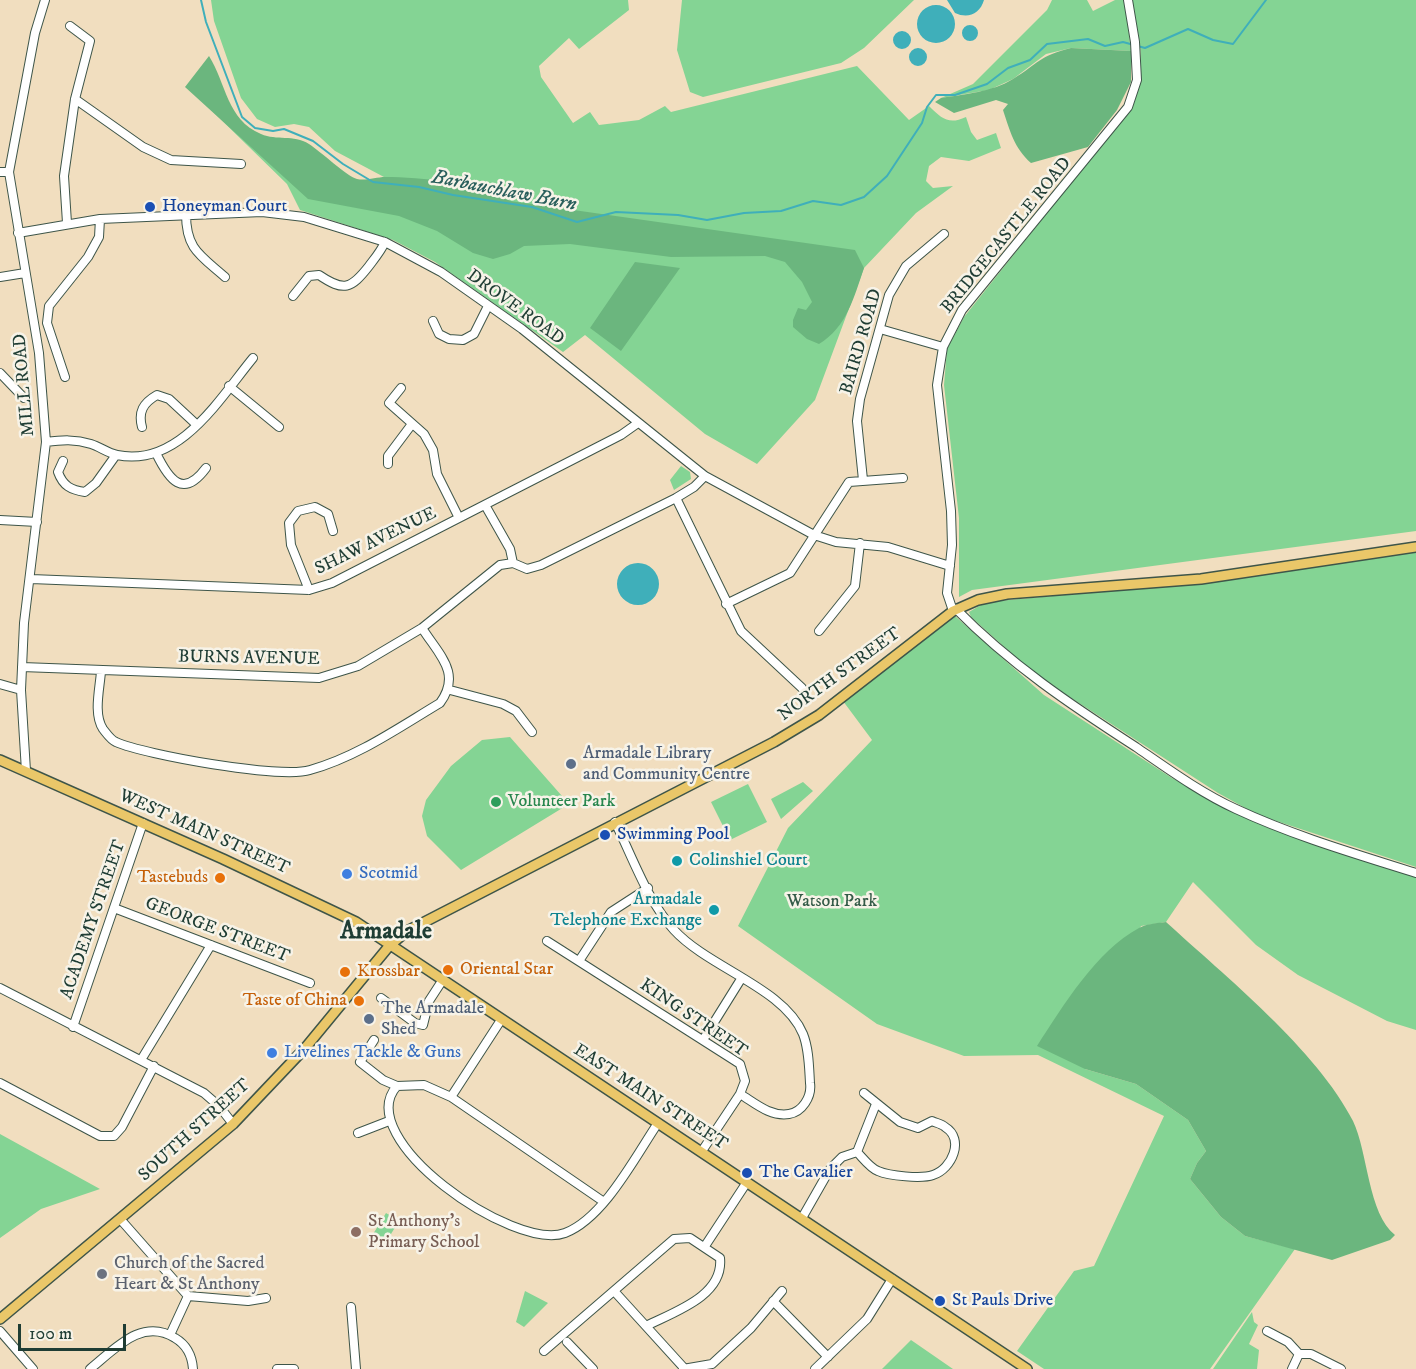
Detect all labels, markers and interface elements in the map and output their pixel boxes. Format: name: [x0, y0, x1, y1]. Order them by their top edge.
street label: BRIDGECASTLE ROAD: [937, 154, 1077, 318]
water label: Barbauchlaw Burn: [430, 166, 578, 218]
place label: Honeyman Court: [162, 196, 287, 218]
marker: Honeyman Court: [143, 200, 157, 214]
street label: DROVE ROAD: [462, 265, 568, 351]
street label: BAIRD ROAD: [837, 287, 887, 397]
street label: MILL ROAD: [10, 333, 40, 437]
street label: SHAW AVENUE: [312, 503, 440, 581]
street label: NORTH STREET: [775, 623, 905, 727]
street label: BURNS AVENUE: [178, 647, 320, 671]
place label: Armadale Library and Community Centre: [583, 743, 750, 786]
marker: Armadale Library and Community Centre: [564, 757, 578, 771]
street label: WEST MAIN STREET: [115, 786, 293, 880]
place label: Volunteer Park: [508, 791, 615, 813]
marker: Volunteer Park: [489, 795, 503, 809]
place label: Swimming Pool: [617, 824, 729, 846]
marker: Swimming Pool: [598, 828, 612, 842]
street label: ACADEMY STREET: [57, 838, 131, 1002]
place label: Colinshiel Court: [689, 850, 808, 872]
marker: Colinshiel Court: [670, 854, 684, 868]
place label: Scotmid: [359, 863, 418, 885]
place label: Tastebuds: [137, 867, 208, 889]
marker: Scotmid: [340, 867, 354, 881]
marker: Tastebuds: [213, 871, 227, 885]
place label: Armadale Telephone Exchange: [550, 889, 702, 932]
park label: Watson Park: [787, 891, 877, 913]
street label: GEORGE STREET: [142, 893, 292, 969]
marker: Armadale Telephone Exchange: [707, 903, 721, 917]
district label: Armadale: [340, 919, 432, 947]
place label: Oriental Star: [460, 959, 553, 981]
place label: Krossbar: [357, 961, 420, 983]
marker: Oriental Star: [441, 963, 455, 977]
marker: Krossbar: [338, 965, 352, 979]
street label: KING STREET: [635, 975, 751, 1063]
place label: Taste of China: [243, 990, 347, 1012]
marker: Taste of China: [352, 994, 366, 1008]
place label: The Armadale Shed: [381, 998, 484, 1040]
marker: The Armadale Shed: [362, 1012, 376, 1026]
street label: EAST MAIN STREET: [569, 1040, 731, 1156]
place label: Livelines Tackle & Guns: [284, 1042, 461, 1064]
marker: Livelines Tackle & Guns: [265, 1046, 279, 1060]
street label: SOUTH STREET: [135, 1075, 255, 1187]
place label: The Cavalier: [759, 1162, 853, 1184]
marker: The Cavalier: [740, 1166, 754, 1180]
place label: St Anthony's Primary School: [368, 1211, 479, 1254]
marker: St Anthony's Primary School: [349, 1225, 363, 1239]
place label: Church of the Sacred Heart & St Anthony: [114, 1253, 264, 1296]
marker: Church of the Sacred Heart & St Anthony: [95, 1267, 109, 1281]
place label: St Pauls Drive: [952, 1290, 1053, 1312]
marker: St Pauls Drive: [933, 1294, 947, 1308]
scale bar: [21, 1312, 129, 1350]
text: 100 m: [29, 1323, 72, 1345]

